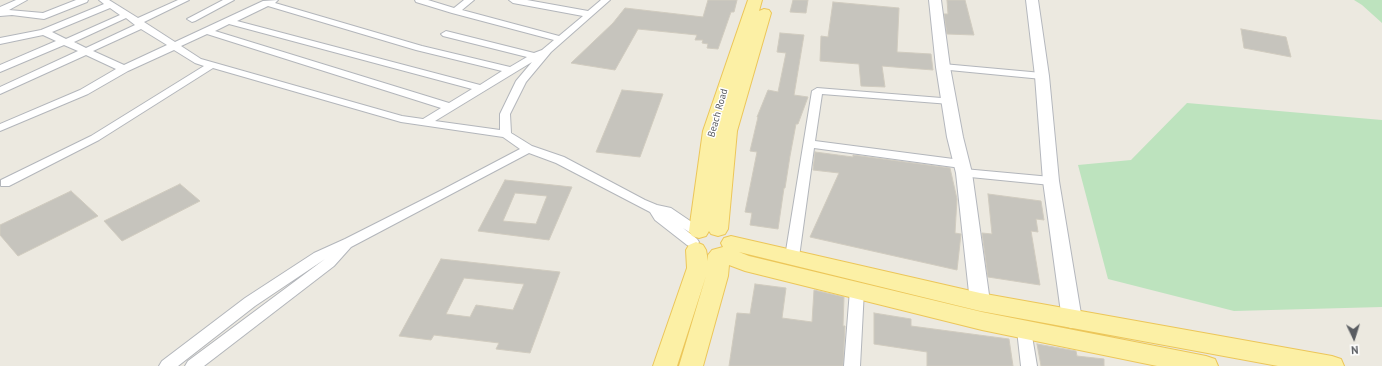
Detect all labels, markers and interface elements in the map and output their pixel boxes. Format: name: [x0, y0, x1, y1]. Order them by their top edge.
street label: Beach Road: [705, 87, 731, 139]
north arrow: [1334, 318, 1374, 358]
text: N: [1351, 343, 1359, 357]

